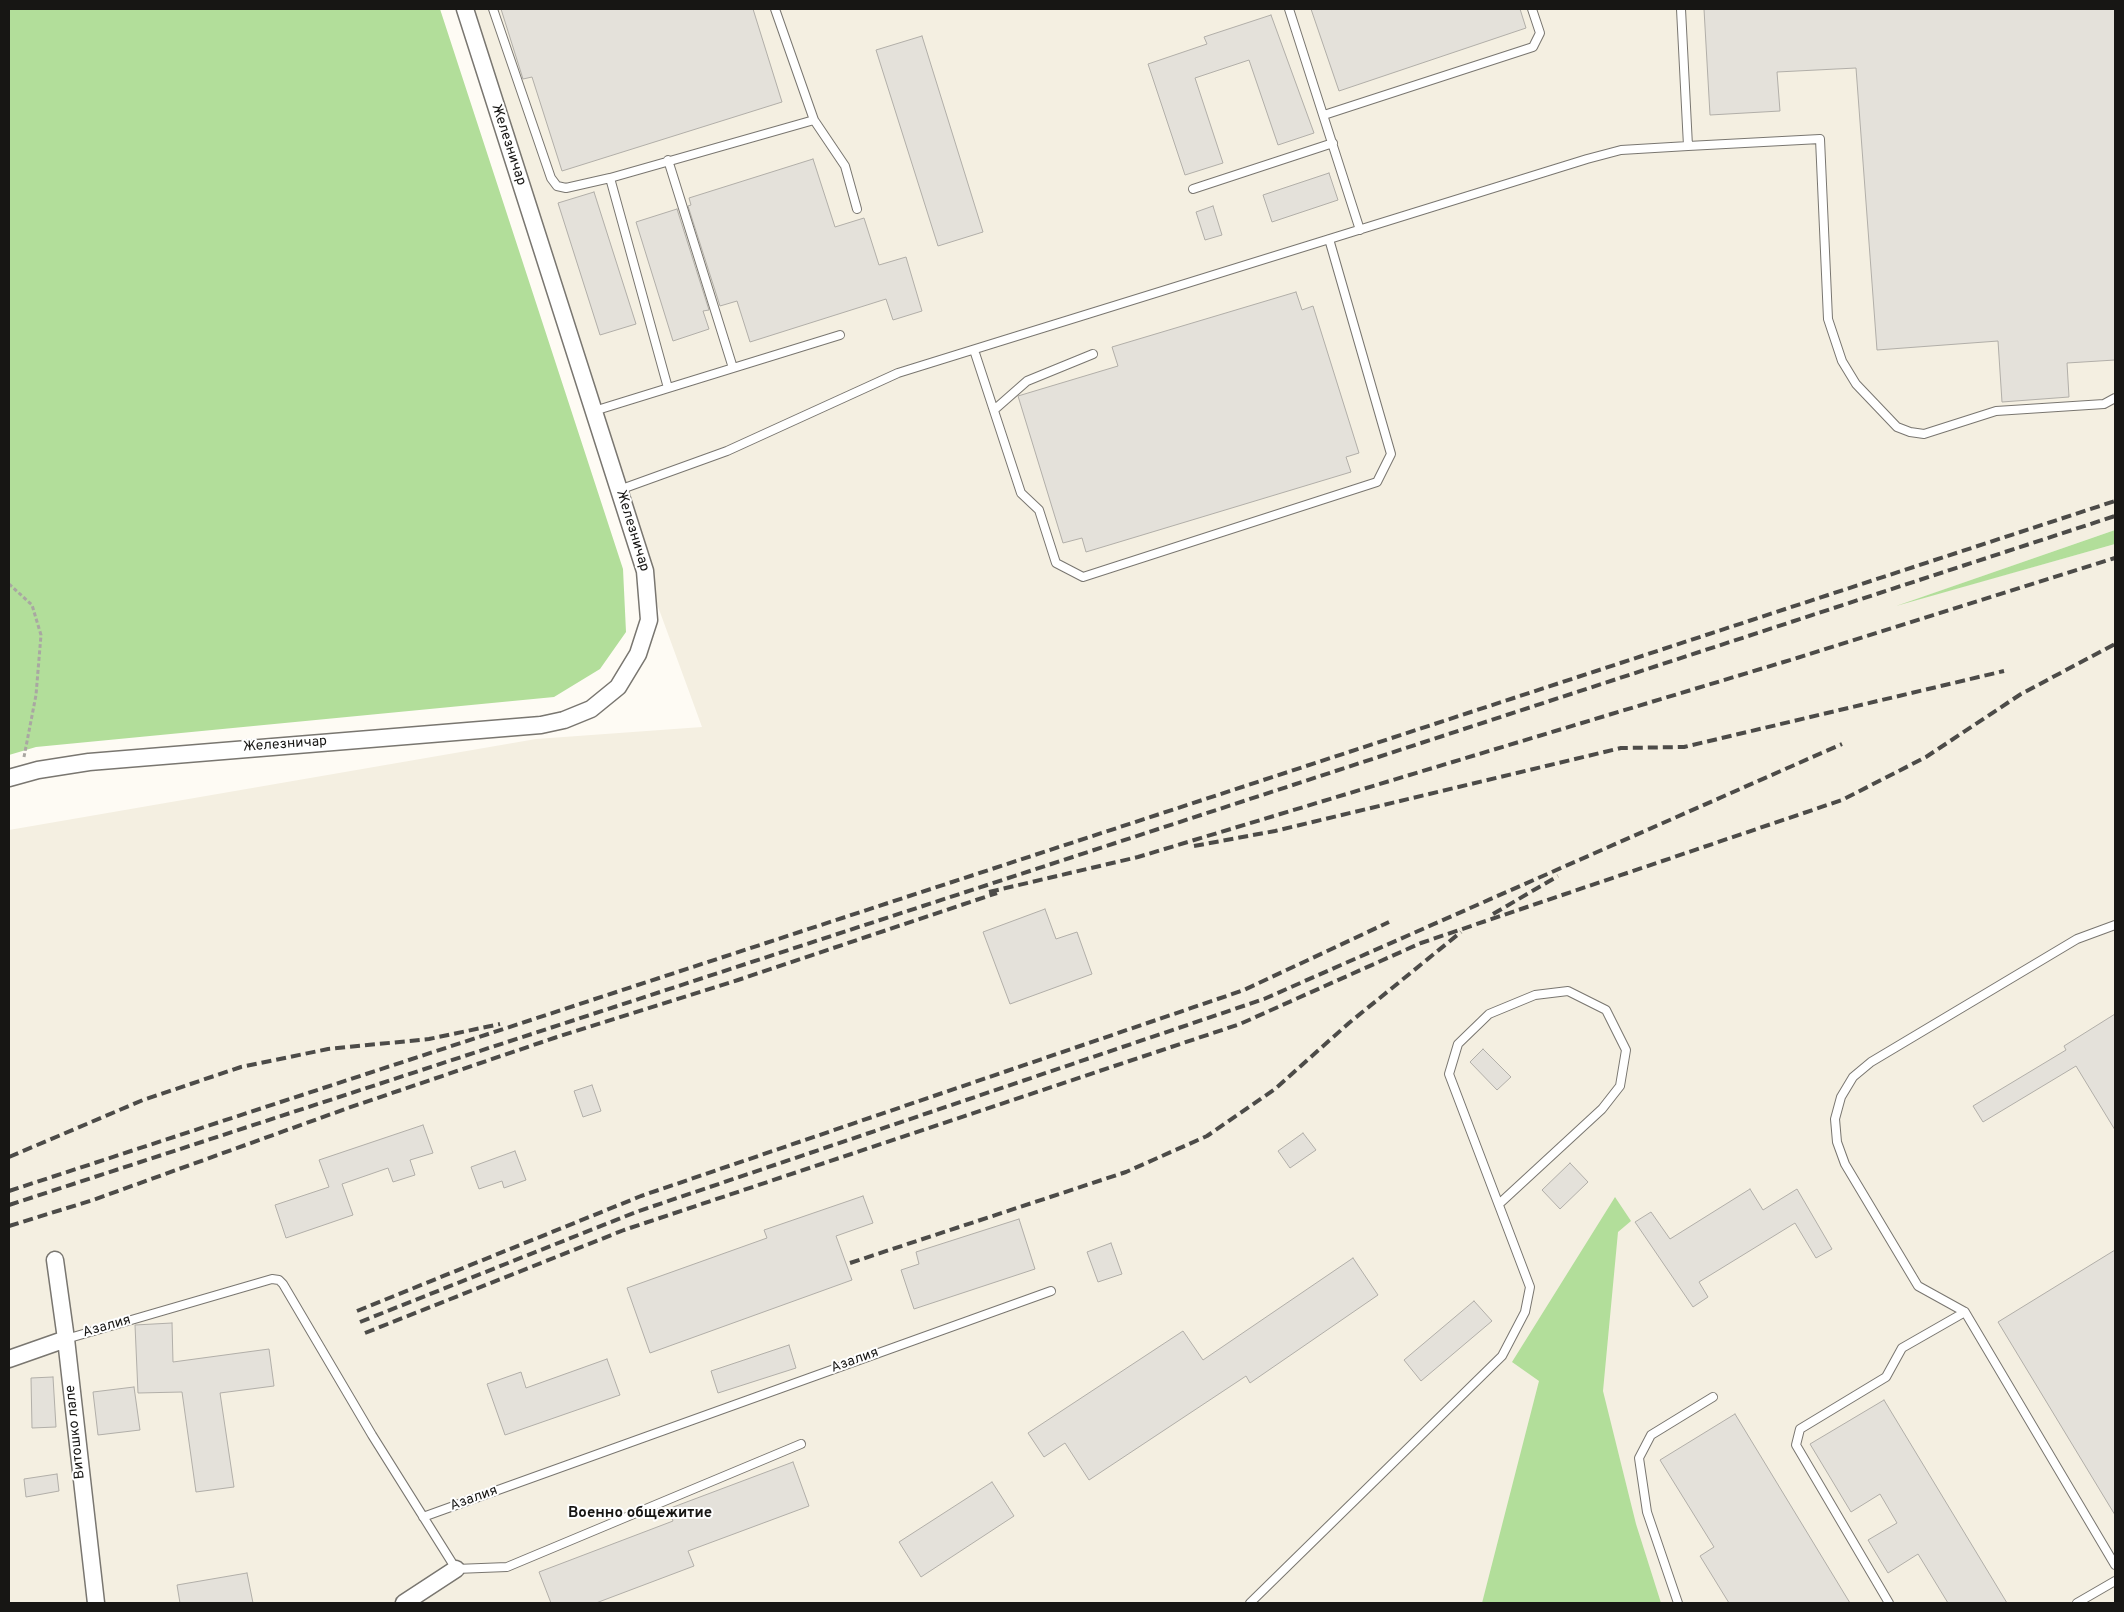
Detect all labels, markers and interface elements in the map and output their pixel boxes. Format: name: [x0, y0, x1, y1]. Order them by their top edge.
street label: Железничар: [487, 102, 529, 188]
street label: Железничар: [612, 488, 652, 574]
street label: Железничар: [242, 734, 328, 756]
street label: Азалия: [81, 1312, 133, 1342]
street label: Азалия: [829, 1345, 881, 1377]
street label: Витошко лале: [63, 1384, 89, 1480]
street label: Азалия: [448, 1483, 500, 1515]
district label: Военно общежитие: [568, 1505, 712, 1523]

